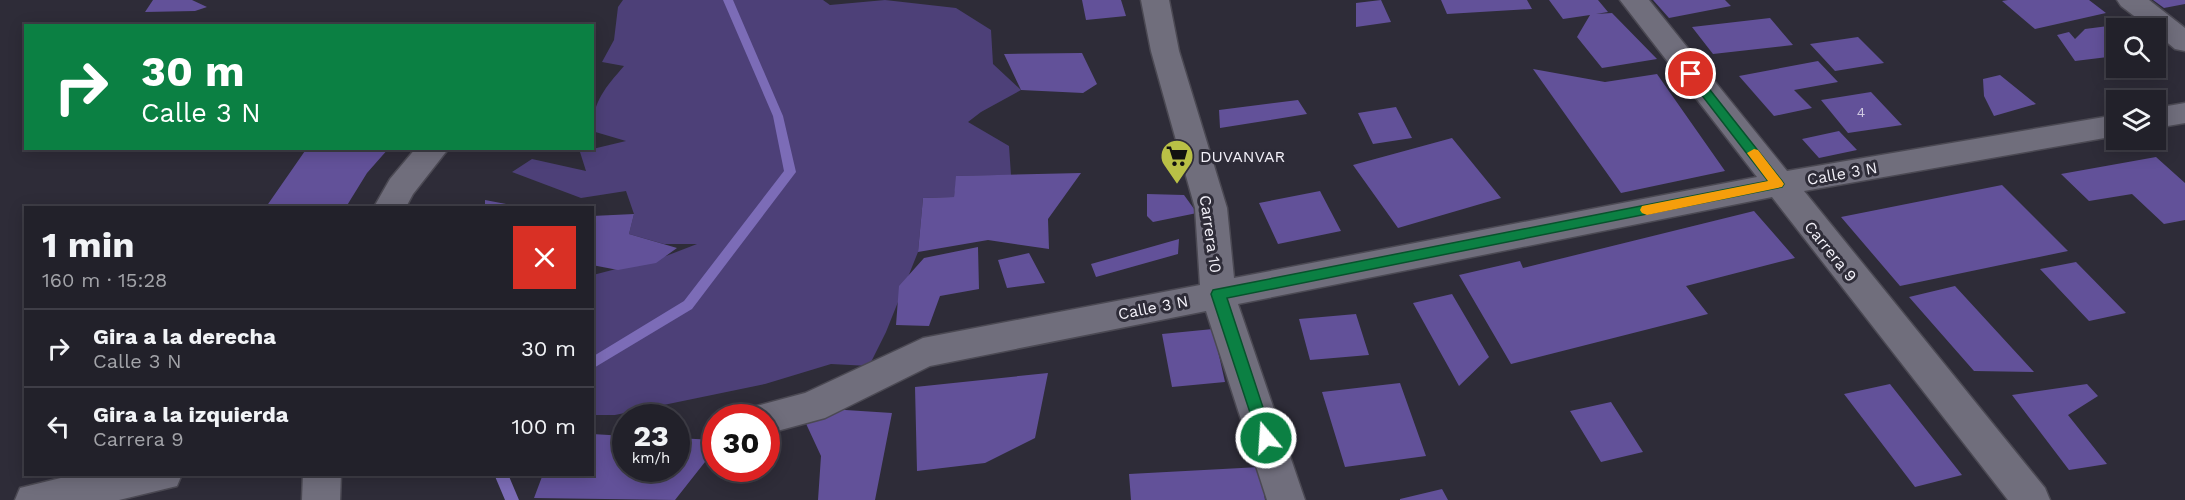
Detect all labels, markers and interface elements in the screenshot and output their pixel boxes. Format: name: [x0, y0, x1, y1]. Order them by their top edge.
map controls: [2106, 18, 2166, 150]
button: search: [2106, 18, 2166, 78]
text: 30 m: [141, 47, 245, 96]
icon: right: [42, 48, 120, 126]
pin: [1665, 48, 1716, 99]
icon: arrive: [1674, 57, 1707, 90]
button: layers: [2106, 90, 2166, 150]
text: Calle 3 N: [141, 97, 261, 129]
house number: 4: [1857, 104, 1865, 120]
supermarket icon: DUVANVAR: [1159, 138, 1195, 185]
place label: DUVANVAR: [1200, 147, 1285, 166]
street label: Calle 3 N: [1805, 158, 1879, 189]
street label: Carrera 10: [1196, 194, 1225, 274]
street label: Carrera 9: [1800, 217, 1861, 285]
text: 1 min: [42, 224, 134, 266]
button: close: [513, 226, 576, 289]
text: 160 m · 15:28: [42, 268, 167, 292]
street label: Calle 3 N: [1116, 291, 1190, 324]
text: Gira a la derecha: [93, 324, 276, 349]
icon: right: [42, 332, 75, 365]
text: 30 m: [521, 336, 576, 361]
text: Calle 3 N: [93, 349, 182, 373]
text: Gira a la izquierda: [93, 402, 289, 427]
speed limit sign: 30: [702, 404, 780, 482]
position arrow: [1234, 406, 1298, 470]
icon: left: [42, 410, 75, 443]
text: 100 m: [512, 414, 576, 439]
text: 23: [633, 418, 669, 453]
text: Carrera 9: [93, 427, 183, 451]
text: km/h: [632, 449, 670, 467]

